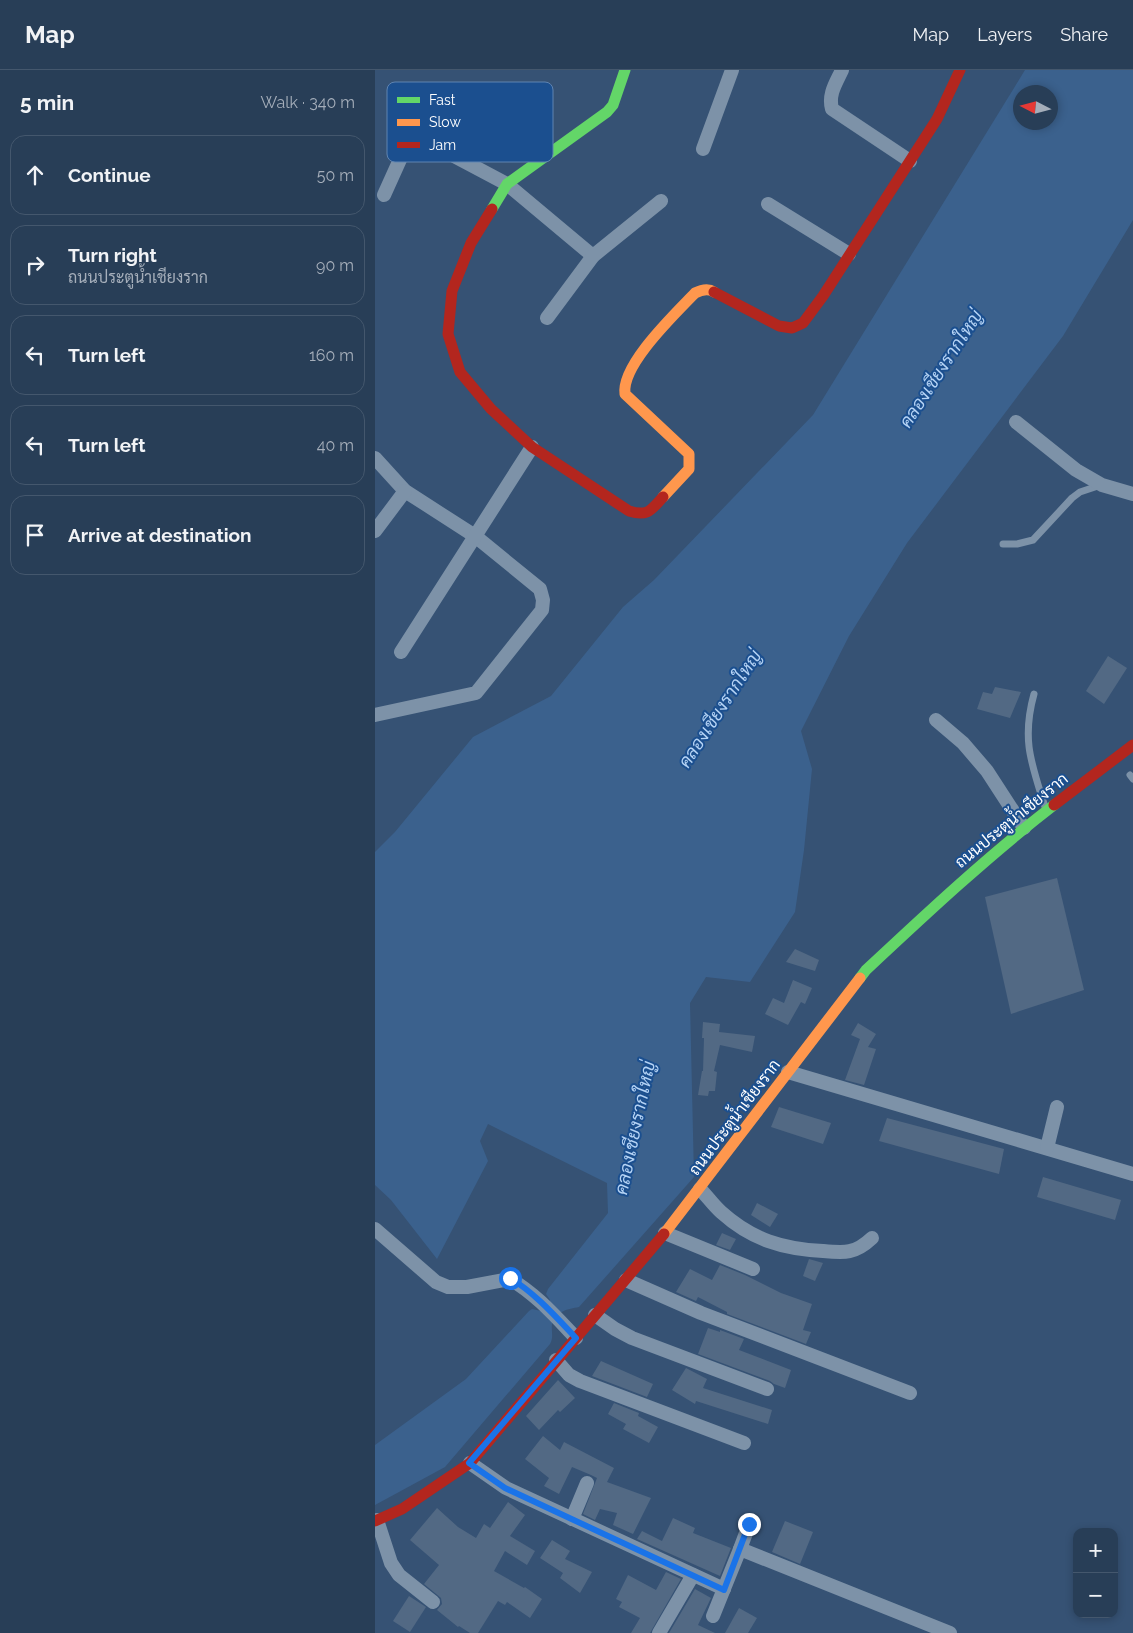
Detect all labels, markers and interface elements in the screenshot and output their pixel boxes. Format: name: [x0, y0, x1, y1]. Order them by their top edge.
text: Map: [25, 20, 75, 49]
text: Map: [913, 24, 949, 45]
text: Layers: [977, 24, 1032, 45]
text: Share: [1060, 24, 1108, 45]
legend: [387, 82, 553, 162]
north arrow: [1013, 85, 1058, 130]
text: 5 min: [20, 90, 74, 115]
text: Fast: [429, 92, 456, 108]
text: Walk · 340 m: [261, 93, 355, 112]
text: Slow: [429, 114, 461, 130]
text: Jam: [429, 137, 456, 153]
icon: ahead: [21, 161, 49, 189]
text: Continue: [68, 164, 151, 186]
text: 50 m: [317, 166, 354, 185]
text: Turn right: [68, 244, 157, 266]
icon: right: [21, 251, 49, 279]
text: 90 m: [316, 256, 354, 275]
text: ถนนประตูน้ำเชียงราก: [68, 268, 208, 287]
water label: คลองเชียงรากใหญ่: [893, 304, 988, 432]
icon: left: [21, 341, 49, 369]
text: Turn left: [68, 344, 145, 366]
text: 160 m: [309, 346, 354, 365]
icon: left: [21, 431, 49, 459]
text: Turn left: [68, 434, 145, 456]
text: 40 m: [317, 436, 354, 455]
icon: arrive: [21, 521, 49, 549]
text: Arrive at destination: [68, 524, 252, 546]
water label: คลองเชียงรากใหญ่: [672, 644, 767, 772]
street label: ถนนประตูน้ำเชียงราก: [948, 765, 1073, 873]
street label: ถนนประตูน้ำเชียงราก: [681, 1053, 786, 1180]
water label: คลองเชียงรากใหญ่: [608, 1058, 660, 1197]
route start: [499, 1267, 522, 1290]
route end: [738, 1513, 761, 1536]
map controls: [1073, 1528, 1118, 1618]
button: +: [1073, 1528, 1118, 1573]
button: −: [1073, 1573, 1118, 1618]

